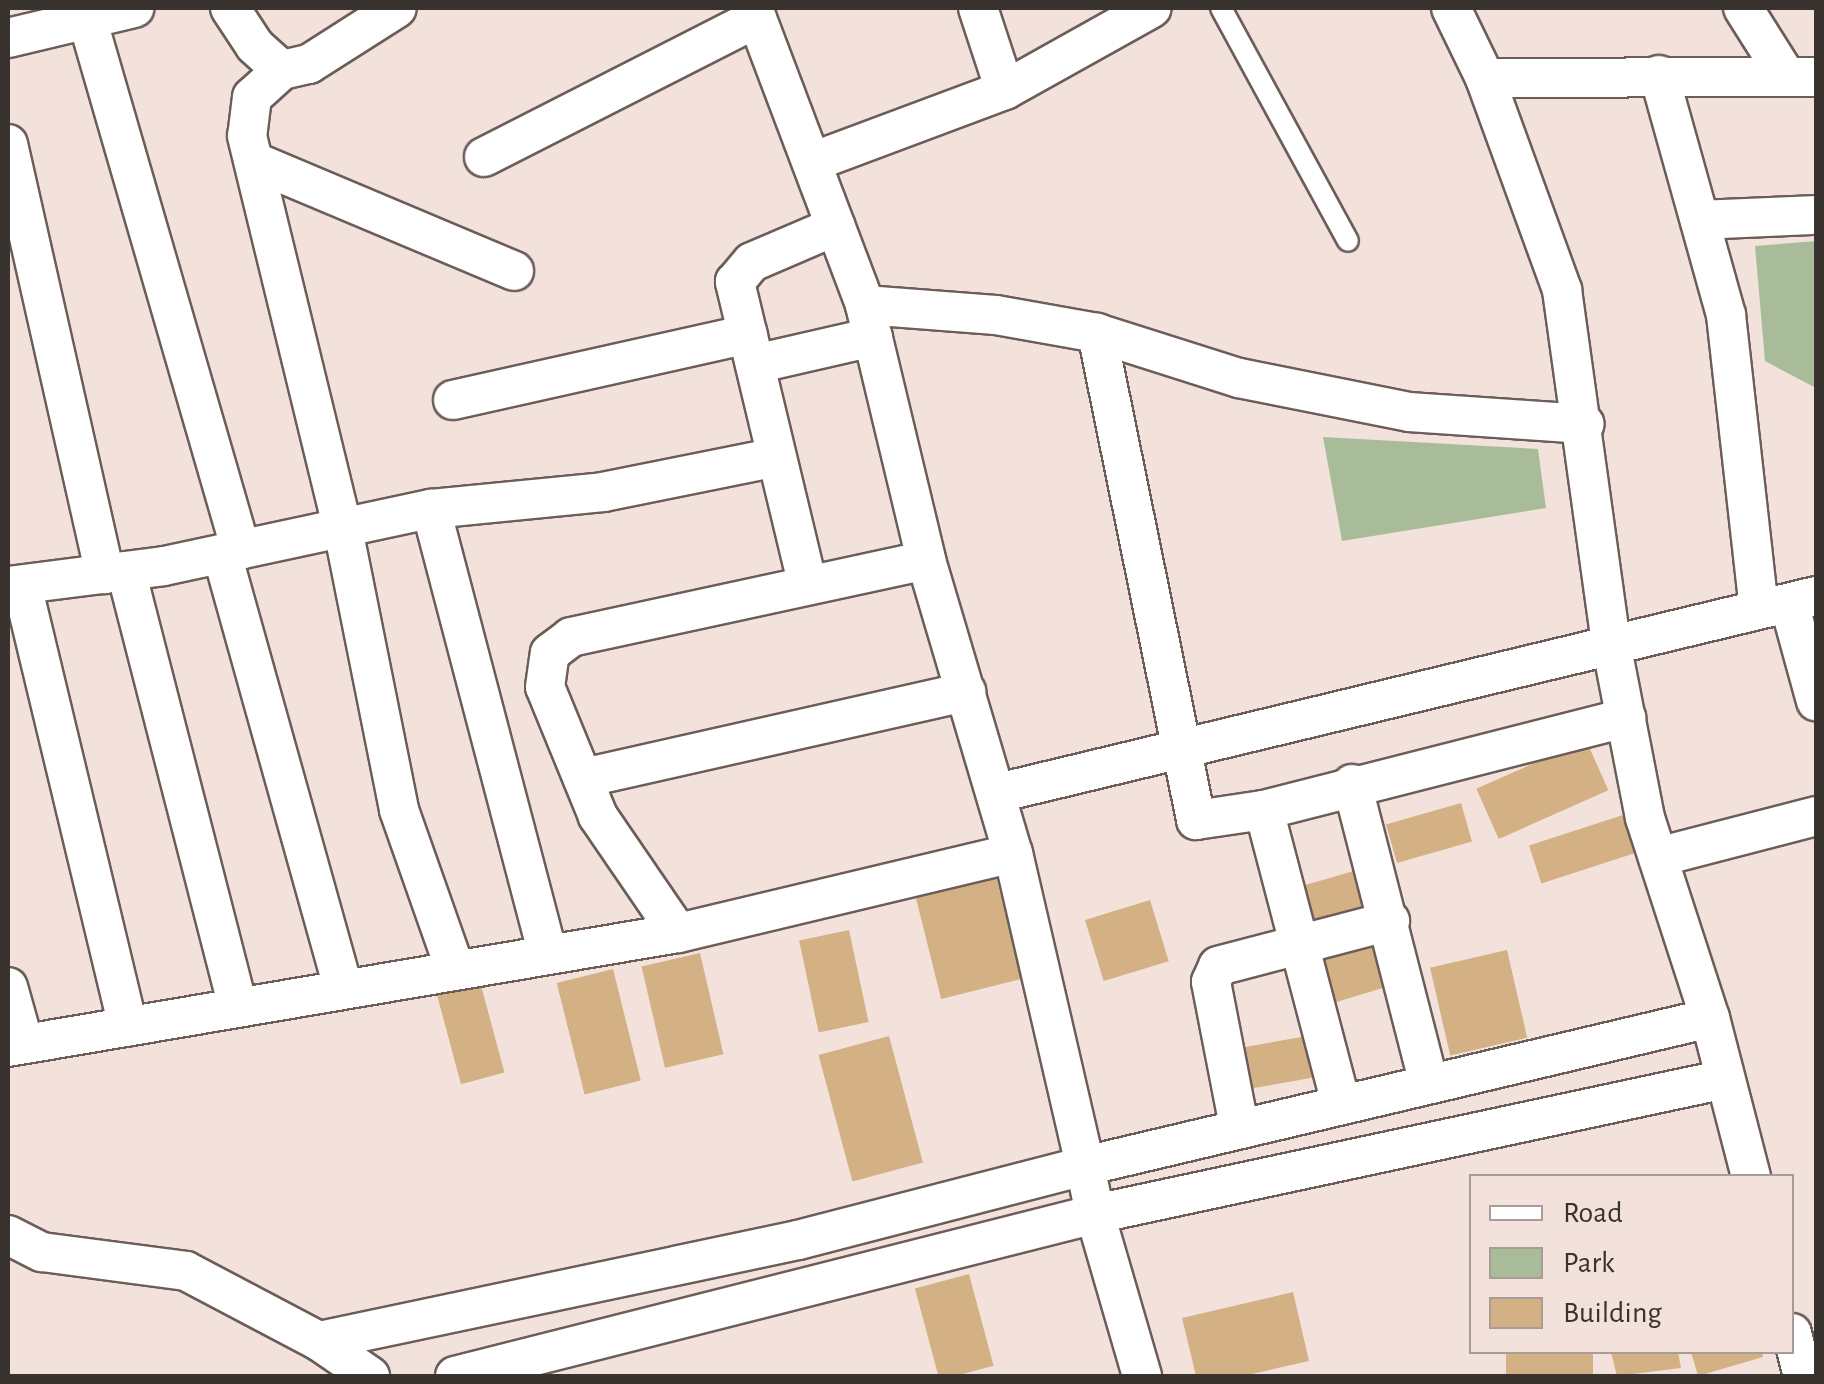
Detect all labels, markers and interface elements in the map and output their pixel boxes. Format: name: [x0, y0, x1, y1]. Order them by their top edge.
legend: [1469, 1174, 1794, 1354]
text: Road: [1563, 1198, 1623, 1228]
text: Park: [1563, 1248, 1615, 1278]
text: Building: [1563, 1298, 1662, 1328]

